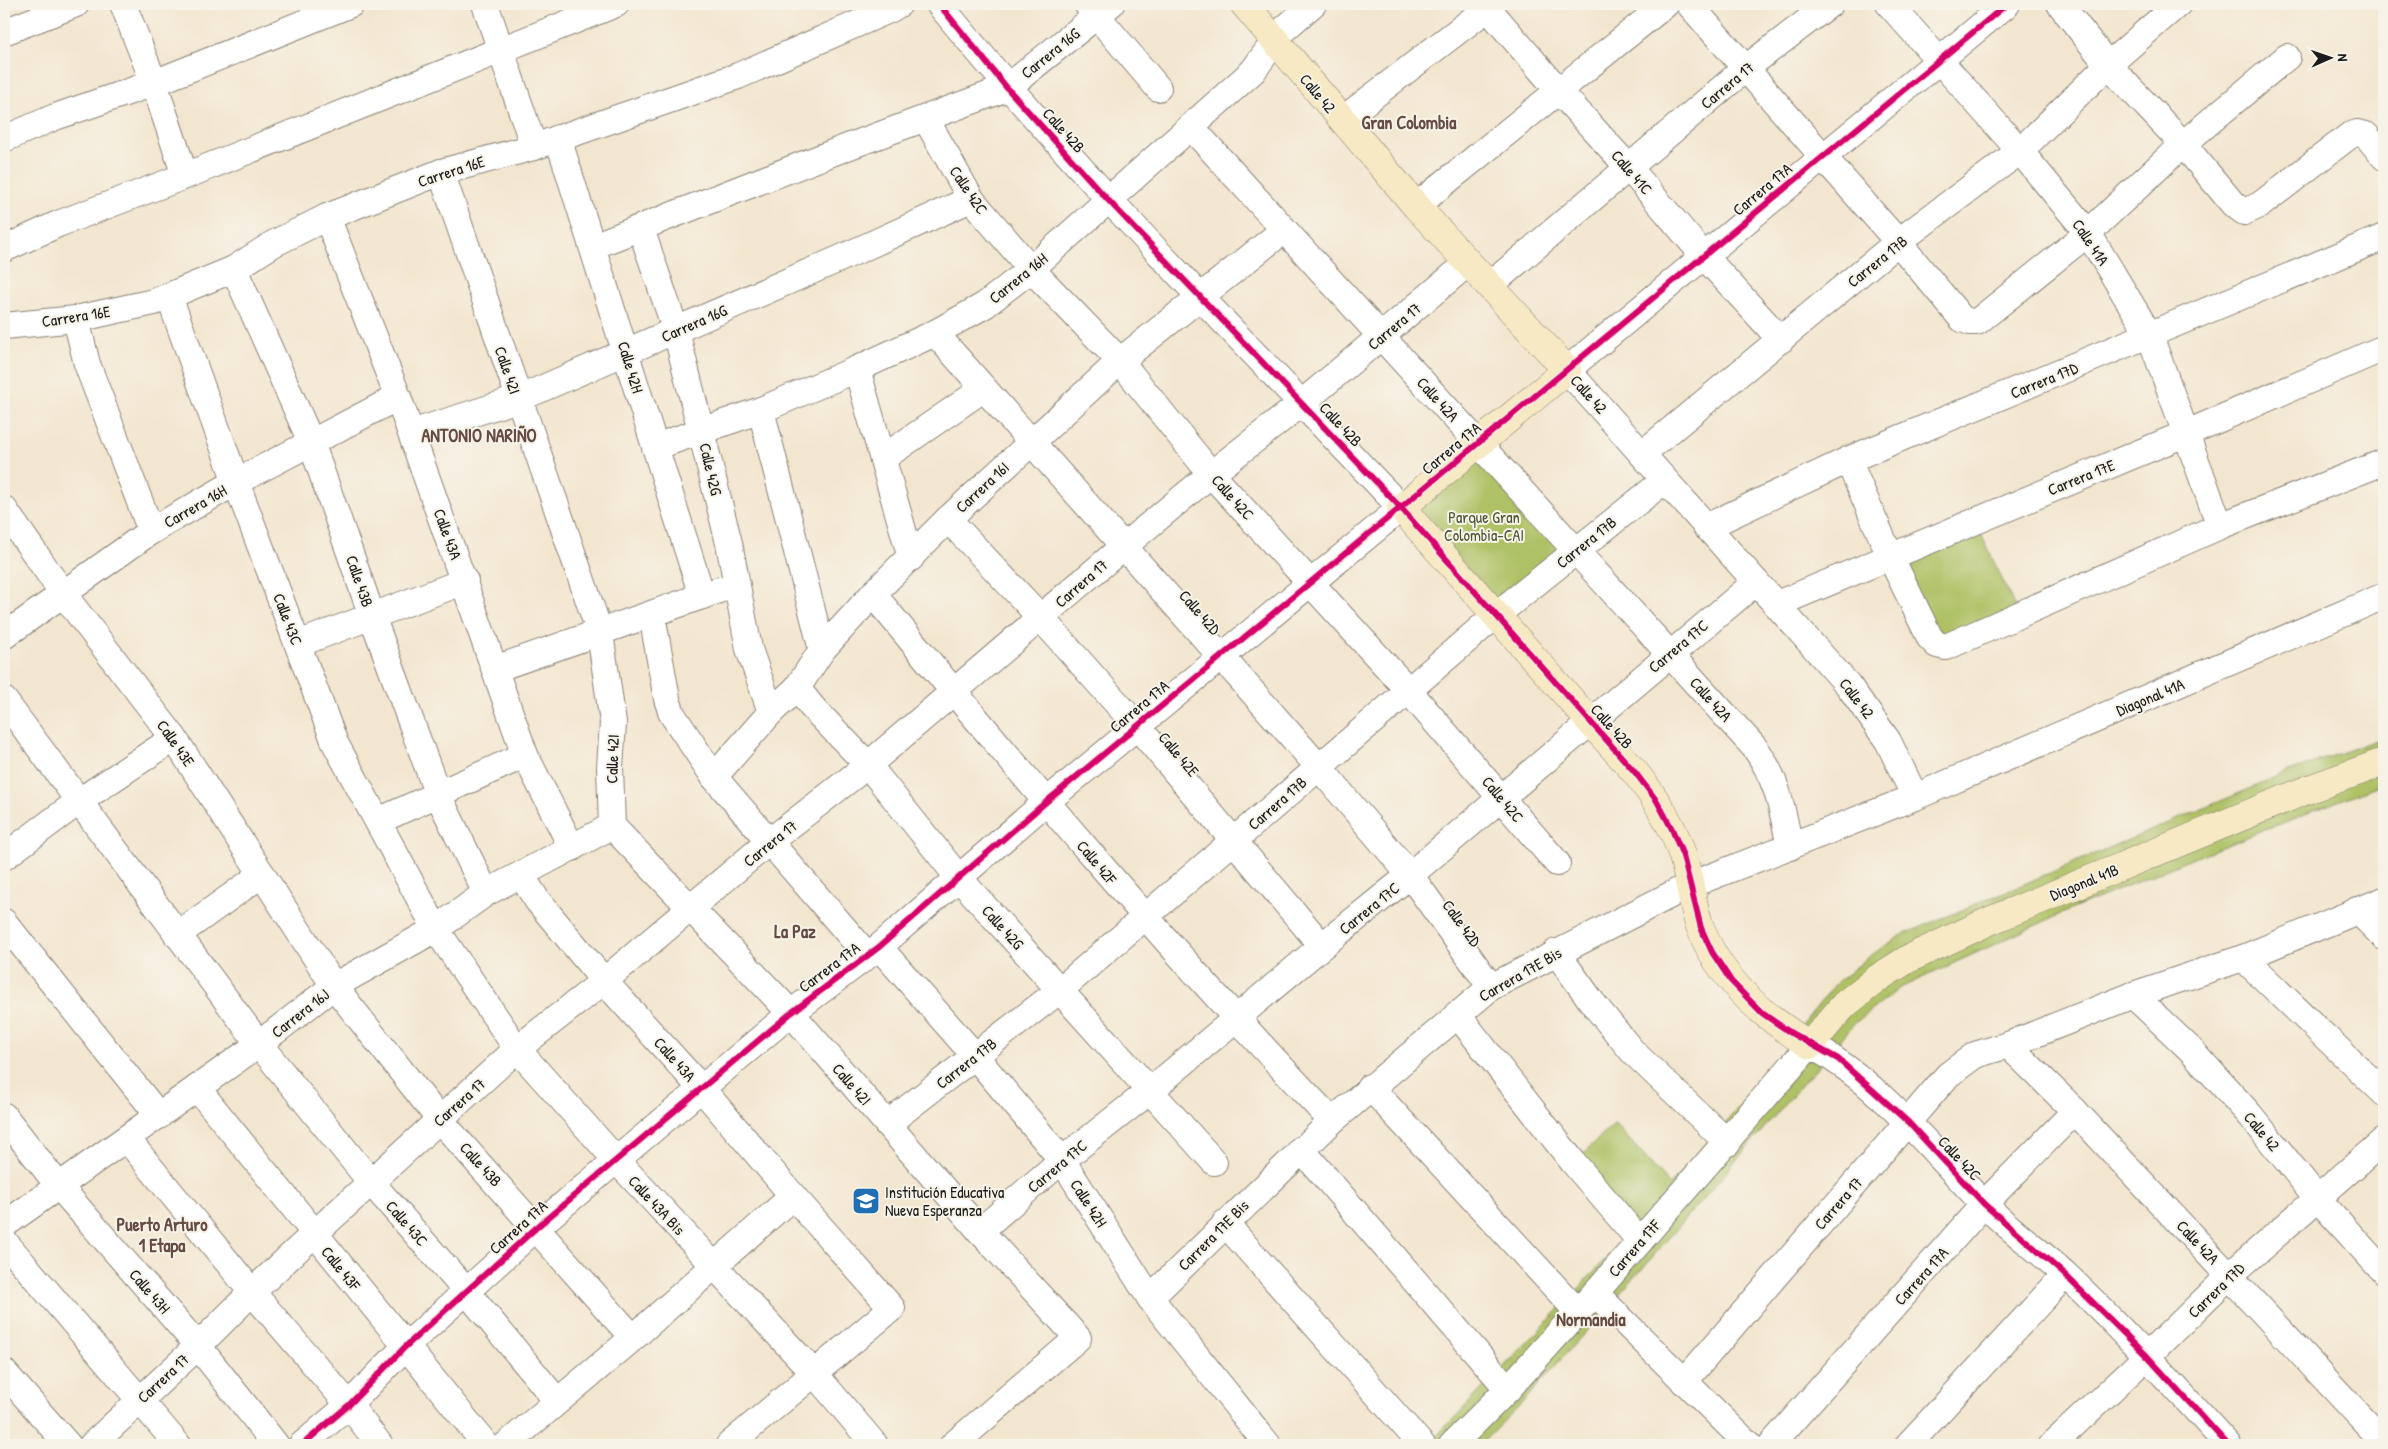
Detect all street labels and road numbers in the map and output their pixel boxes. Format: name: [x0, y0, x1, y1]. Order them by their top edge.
street label: Carrera 16G: [1016, 22, 1084, 83]
street label: Carrera 17: [1696, 56, 1758, 114]
street label: Calle 42: [1295, 69, 1341, 118]
street label: Calle 42B: [1038, 103, 1090, 157]
street label: Calle 41C: [1606, 145, 1658, 199]
street label: Carrera 16E: [415, 150, 487, 192]
street label: Carrera 17A: [1728, 158, 1797, 220]
street label: Calle 42C: [945, 161, 993, 219]
street label: Calle 41A: [2067, 214, 2115, 270]
street label: Carrera 17B: [1842, 230, 1912, 292]
street label: Carrera 16H: [984, 248, 1052, 308]
street label: Carrera 17: [1363, 297, 1425, 355]
street label: Carrera 16G: [658, 299, 731, 347]
street label: Carrera 16E: [40, 300, 112, 332]
street label: Calle 42H: [613, 338, 649, 396]
street label: Calle 42I: [490, 343, 526, 397]
street label: Carrera 17D: [2007, 356, 2081, 404]
street label: Calle 42: [1566, 370, 1613, 419]
street label: Calle 42A: [1412, 372, 1464, 426]
street label: Calle 42B: [1315, 397, 1367, 451]
street label: Carrera 17A: [1417, 417, 1486, 479]
street label: Calle 42G: [694, 441, 728, 498]
street label: Carrera 17E: [2044, 454, 2118, 500]
street label: Carrera 16I: [950, 457, 1014, 517]
street label: Calle 42C: [1207, 469, 1259, 525]
street label: Carrera 16H: [159, 479, 231, 533]
street label: Calle 43A: [429, 505, 467, 563]
street label: Carrera 17B: [1551, 511, 1621, 573]
street label: Calle 43B: [341, 552, 379, 610]
street label: Carrera 17: [1050, 554, 1112, 612]
street label: Calle 42D: [1174, 585, 1226, 640]
street label: Calle 43C: [268, 590, 308, 648]
street label: Carrera 17C: [1643, 614, 1713, 678]
street label: Calle 42A: [1685, 672, 1737, 726]
street label: Calle 42: [1835, 673, 1880, 723]
street label: Diagonal 41A: [2113, 673, 2188, 721]
street label: Carrera 17A: [1105, 675, 1174, 737]
street label: Calle 42B: [1586, 699, 1638, 753]
street label: Calle 43E: [152, 715, 200, 771]
street label: Calle 42E: [1154, 727, 1204, 781]
street label: Calle 42I: [600, 734, 624, 784]
street label: Carrera 17B: [1243, 771, 1311, 835]
street label: Calle 42C: [1477, 771, 1529, 827]
street label: Carrera 17: [738, 814, 802, 872]
street label: Calle 42F: [1072, 835, 1123, 890]
street label: Diagonal 41B: [2046, 858, 2122, 906]
street label: Carrera 17C: [1334, 877, 1404, 939]
street label: Calle 42D: [1438, 895, 1487, 951]
street label: Calle 42G: [977, 900, 1029, 954]
street label: Carrera 17A: [794, 937, 864, 997]
street label: Carrera 17E Bis: [1475, 941, 1565, 1007]
street label: Carrera 16J: [266, 983, 334, 1043]
street label: Calle 43A: [649, 1032, 701, 1086]
street label: Carrera 17B: [931, 1032, 1001, 1094]
street label: Calle 42I: [828, 1058, 876, 1110]
street label: Carrera 17: [428, 1073, 490, 1131]
street label: Calle 42: [2239, 1107, 2285, 1156]
street label: Calle 42C: [1933, 1131, 1987, 1186]
street label: Carrera 17C: [1022, 1134, 1092, 1198]
street label: Calle 43B: [455, 1137, 507, 1191]
street label: Calle 43A Bis: [624, 1170, 690, 1240]
street label: Carrera 17: [1809, 1172, 1867, 1234]
street label: Calle 42H: [1065, 1175, 1113, 1231]
street label: Calle 43C: [381, 1195, 433, 1251]
street label: Carrera 17A: [484, 1195, 552, 1259]
street label: Carrera 17E Bis: [1173, 1195, 1253, 1275]
street label: Carrera 17F: [1603, 1214, 1666, 1281]
street label: Calle 42A: [2172, 1215, 2224, 1269]
street label: Calle 43F: [316, 1241, 366, 1296]
street label: Carrera 17A: [1889, 1242, 1953, 1310]
street label: Carrera 17D: [2183, 1257, 2250, 1323]
street label: Calle 43H: [124, 1264, 176, 1318]
street label: Carrera 17: [132, 1348, 194, 1408]

